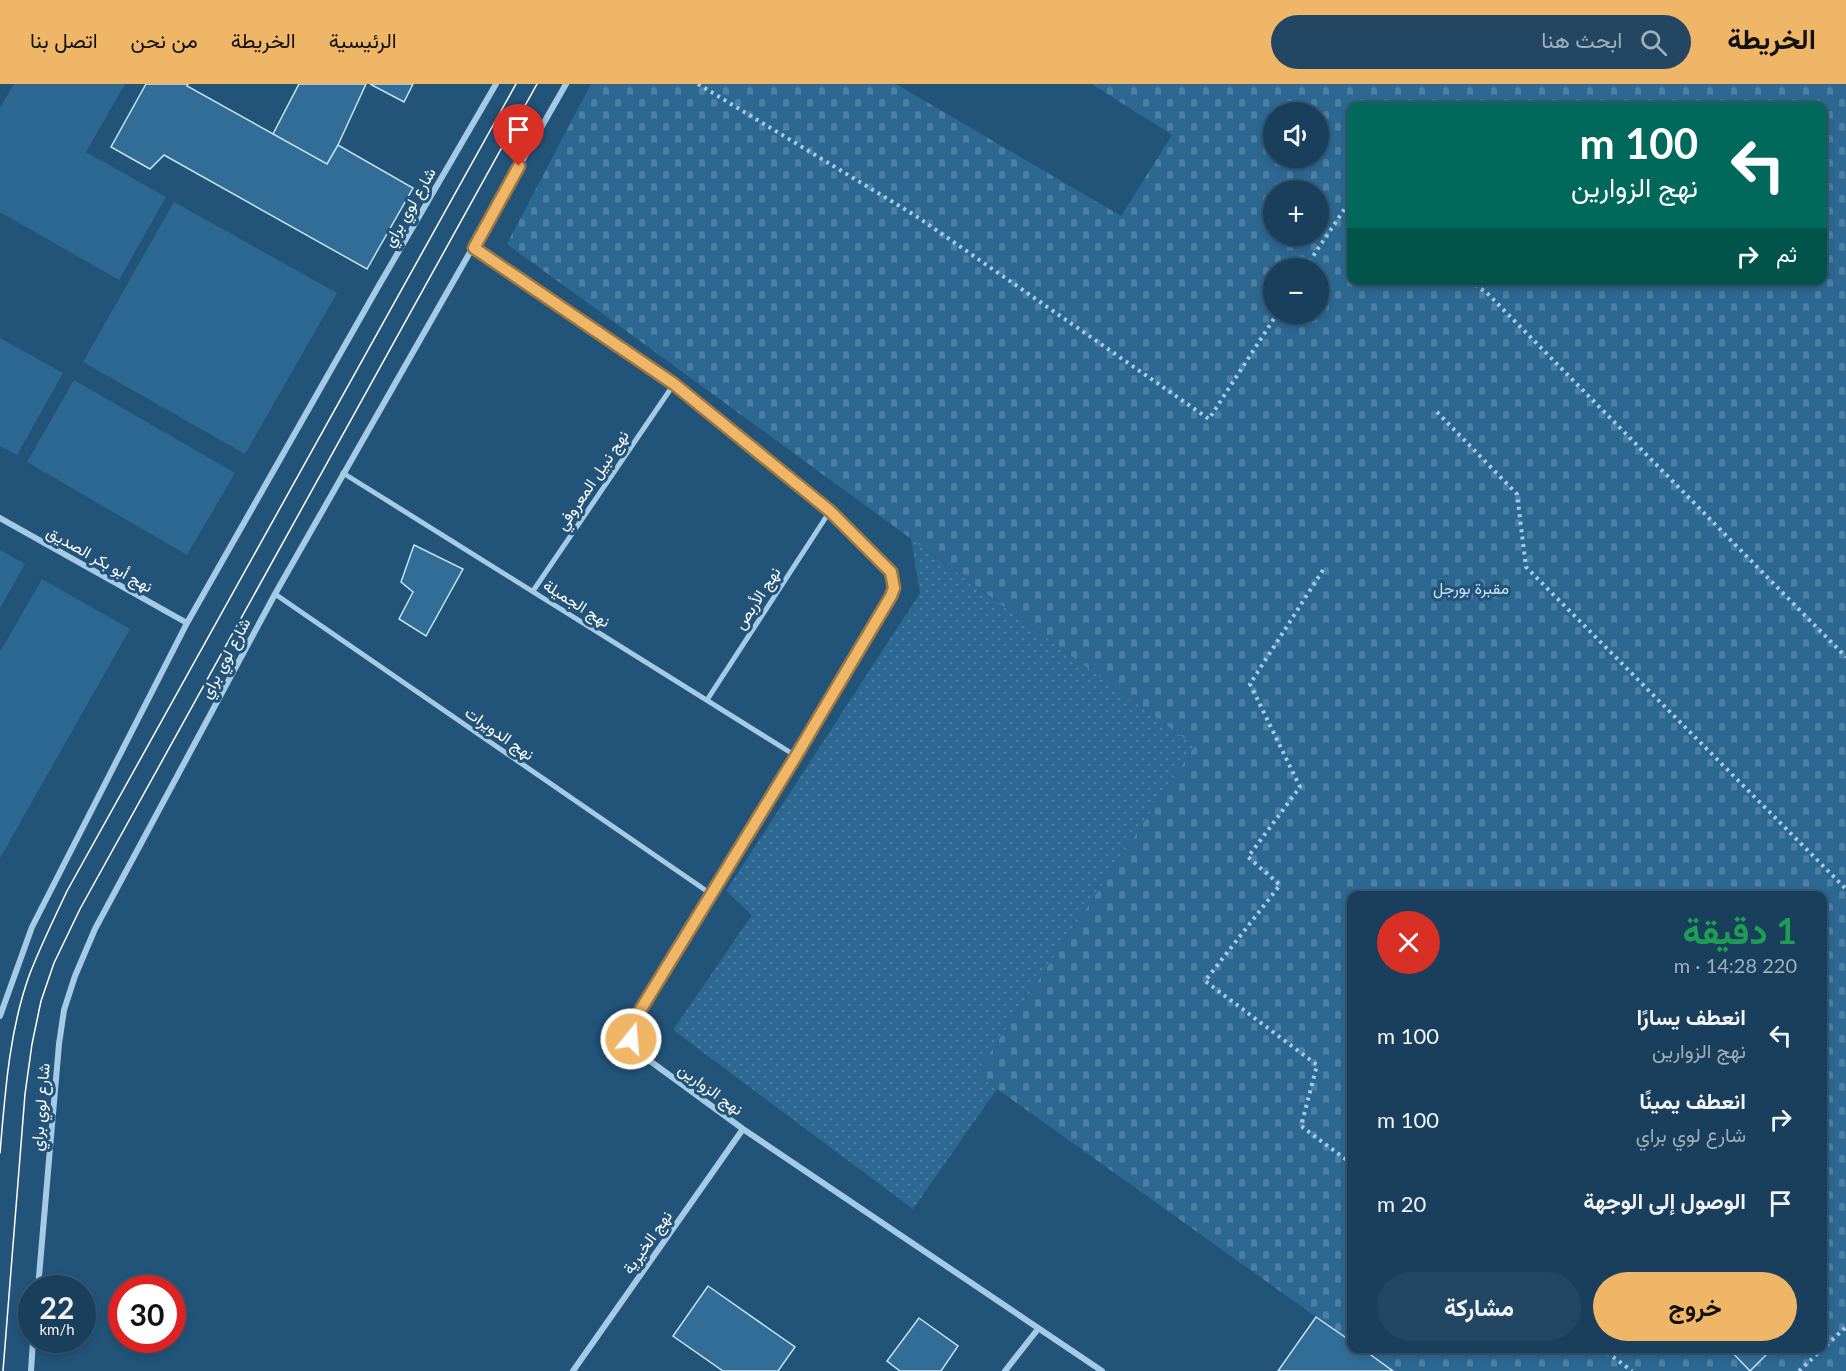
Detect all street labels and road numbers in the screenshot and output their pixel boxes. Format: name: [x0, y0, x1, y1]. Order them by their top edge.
street label: شارع لوي براي: [378, 164, 443, 252]
street label: نهج نبيل المعروفي: [551, 426, 636, 536]
street label: نهج أبو بكر الصديق: [42, 522, 157, 598]
street label: نهج الأربص: [729, 563, 786, 634]
street label: نهج الجميلة: [539, 575, 614, 633]
street label: شارع لوي براي: [195, 614, 258, 704]
street label: نهج الدويرات: [460, 702, 538, 766]
street label: نهج الزوارين: [673, 1059, 747, 1121]
street label: شارع لوي براي: [26, 1062, 58, 1152]
street label: نهج الخيرية: [618, 1206, 678, 1279]

